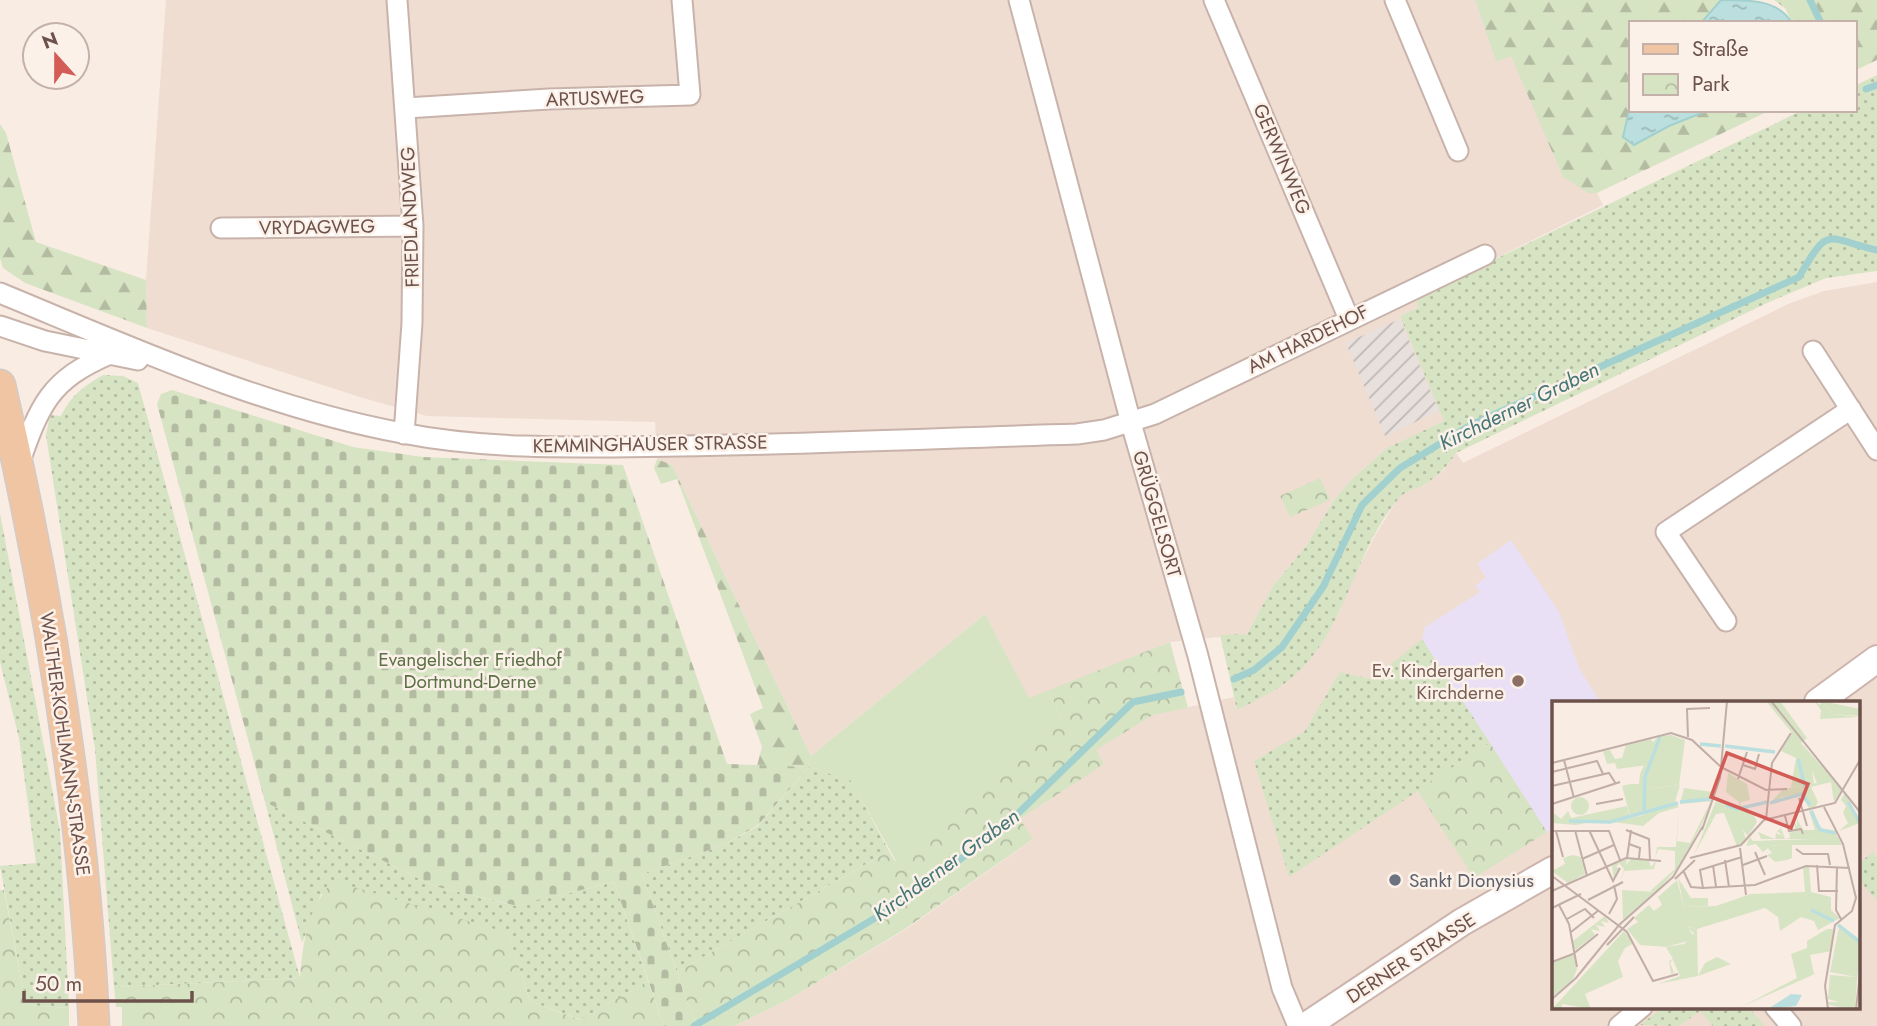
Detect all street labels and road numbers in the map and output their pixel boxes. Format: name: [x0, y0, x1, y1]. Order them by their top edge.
street label: ARTUSWEG: [545, 83, 645, 113]
street label: GERWINWEG: [1247, 99, 1317, 219]
street label: FRIEDLANDWEG: [394, 146, 426, 288]
street label: VRYDAGWEG: [259, 212, 375, 242]
street label: AM HARDEHOF: [1243, 298, 1373, 380]
street label: KEMMINGHAUSER STRASSE: [532, 428, 768, 460]
street label: GRÜGGELSORT: [1126, 448, 1188, 581]
street label: WALTHER-KOHLMANN-STRASSE: [33, 610, 97, 878]
street label: DERNER STRASSE: [1341, 906, 1481, 1010]

